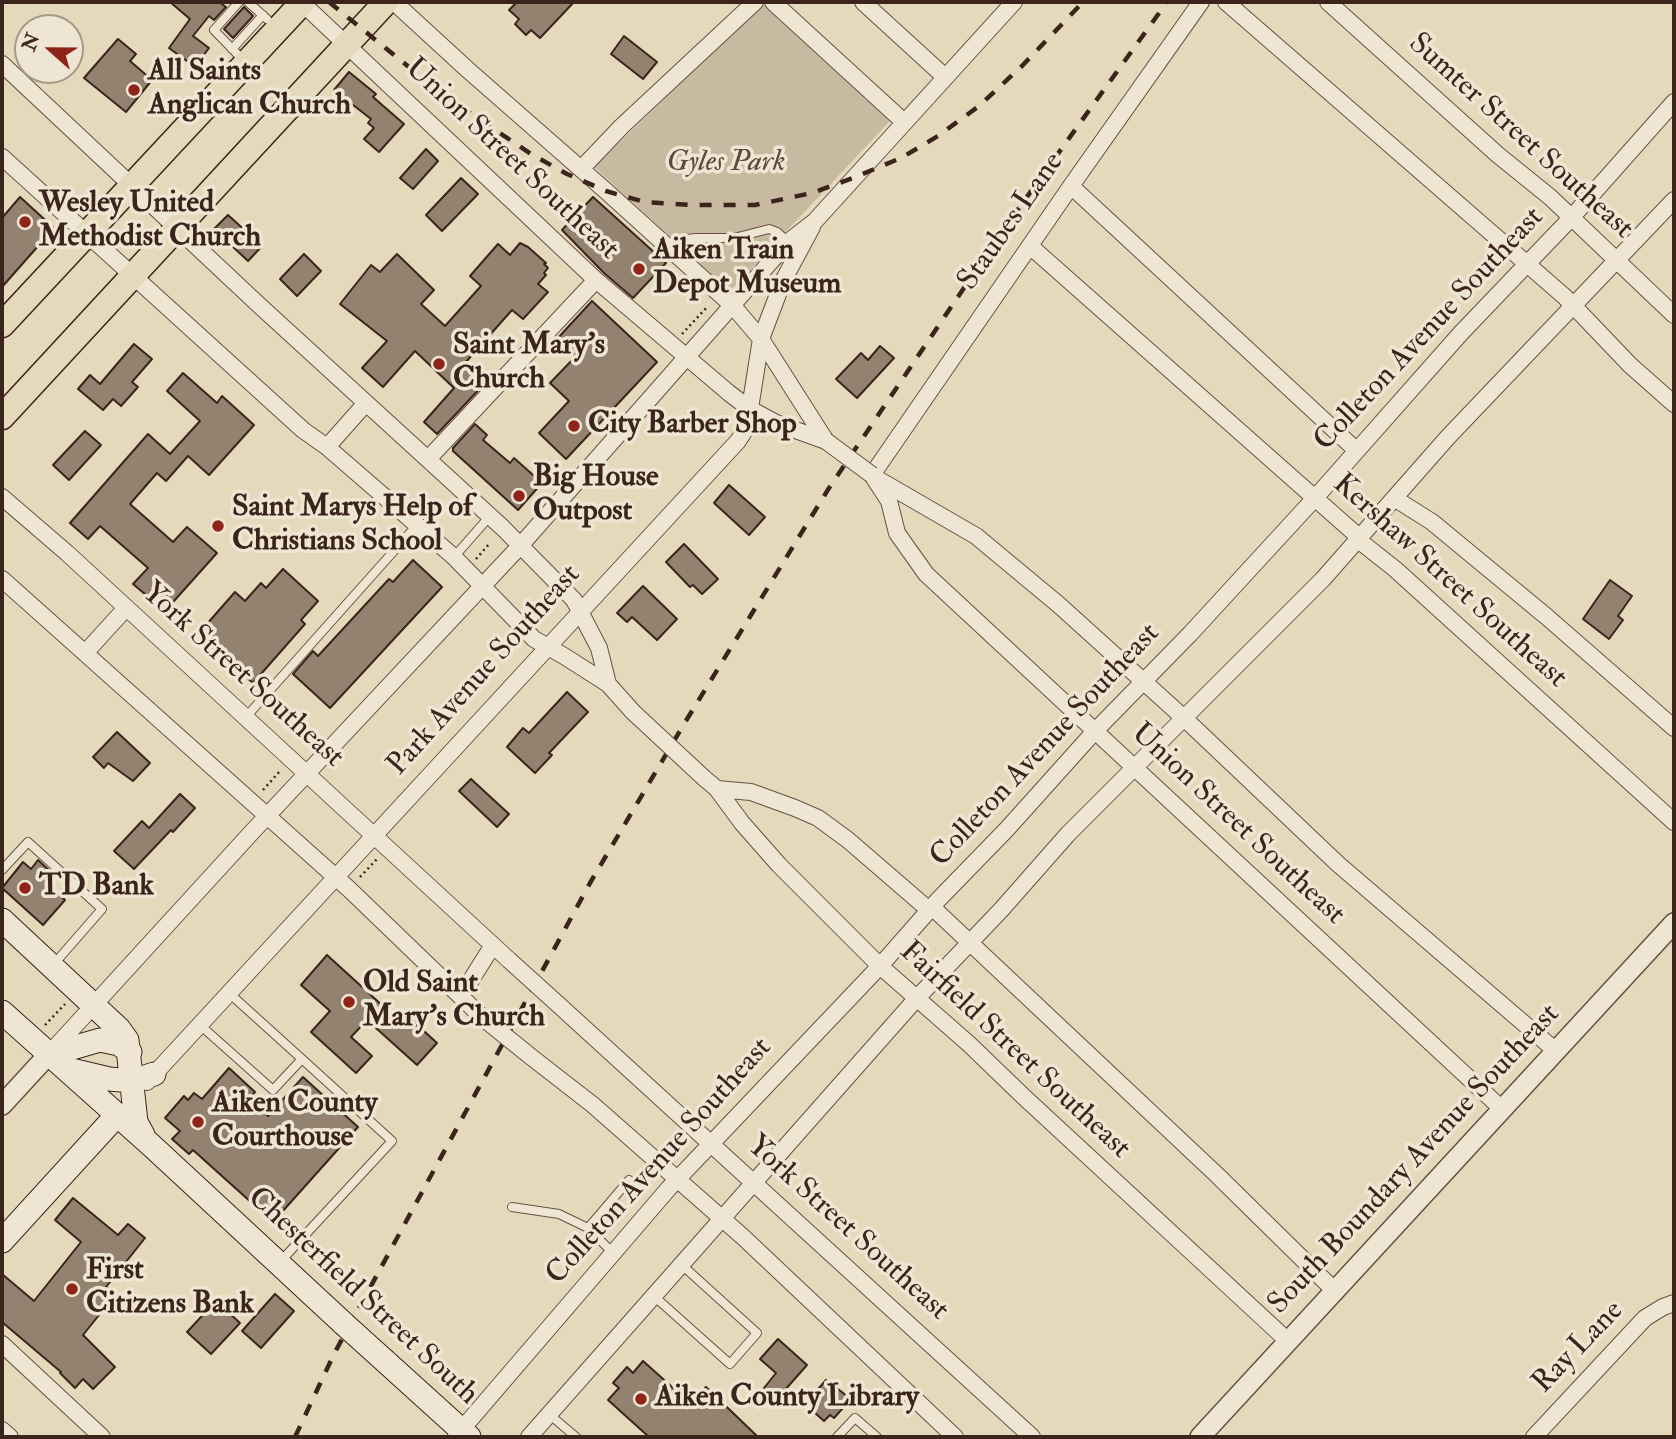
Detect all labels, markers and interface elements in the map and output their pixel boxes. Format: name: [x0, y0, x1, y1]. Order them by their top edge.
north arrow: [14, 14, 84, 84]
street label: Sumter Street Southeast: [1400, 26, 1640, 248]
text: N: [17, 30, 46, 54]
street label: Union Street Southeast: [397, 52, 625, 268]
place label: All Saints Anglican Church: [148, 55, 351, 125]
marker: All Saints Anglican Church: [126, 82, 142, 98]
park label: Gyles Park: [667, 146, 785, 182]
street label: Staubes Lane: [951, 146, 1073, 298]
place label: Wesley United Methodist Church: [39, 187, 261, 258]
street label: Colleton Avenue Southeast: [1308, 201, 1552, 459]
marker: Wesley United Methodist Church: [17, 214, 33, 230]
place label: Aiken Train Depot Museum: [653, 234, 841, 304]
marker: Aiken Train Depot Museum: [631, 261, 647, 277]
place label: Saint Mary's Church: [453, 329, 605, 400]
marker: Saint Mary's Church: [431, 356, 447, 372]
place label: City Barber Shop: [588, 408, 797, 444]
marker: City Barber Shop: [566, 418, 582, 434]
place label: Big House Outpost: [533, 461, 659, 532]
street label: Kershaw Street Southeast: [1325, 467, 1573, 697]
marker: Big House Outpost: [511, 488, 527, 504]
place label: Saint Marys Help of Christians School: [232, 491, 473, 562]
marker: Saint Marys Help of Christians School: [210, 518, 226, 534]
street label: Park Avenue Southeast: [381, 558, 589, 784]
street label: York Street Southeast: [134, 576, 350, 776]
street label: Colleton Avenue Southeast: [924, 617, 1168, 875]
street label: Union Street Southeast: [1123, 717, 1351, 933]
place label: TD Bank: [39, 870, 154, 906]
marker: TD Bank: [17, 880, 33, 896]
street label: Fairfield Street Southeast: [891, 935, 1137, 1167]
place label: Old Saint Mary's Church: [363, 967, 545, 1038]
marker: Old Saint Mary's Church: [341, 994, 357, 1010]
street label: South Boundary Avenue Southeast: [1262, 997, 1568, 1323]
street label: Colleton Avenue Southeast: [540, 1031, 780, 1293]
place label: Aiken County Courthouse: [212, 1087, 377, 1158]
marker: Aiken County Courthouse: [190, 1114, 206, 1130]
street label: York Street Southeast: [739, 1129, 955, 1329]
street label: Chesterfield Street South: [239, 1181, 485, 1413]
place label: First Citizens Bank: [86, 1254, 254, 1324]
marker: First Citizens Bank: [64, 1281, 80, 1297]
street label: Ray Lane: [1526, 1294, 1632, 1402]
place label: Aiken County Library: [655, 1381, 919, 1417]
marker: Aiken County Library: [633, 1391, 649, 1407]

